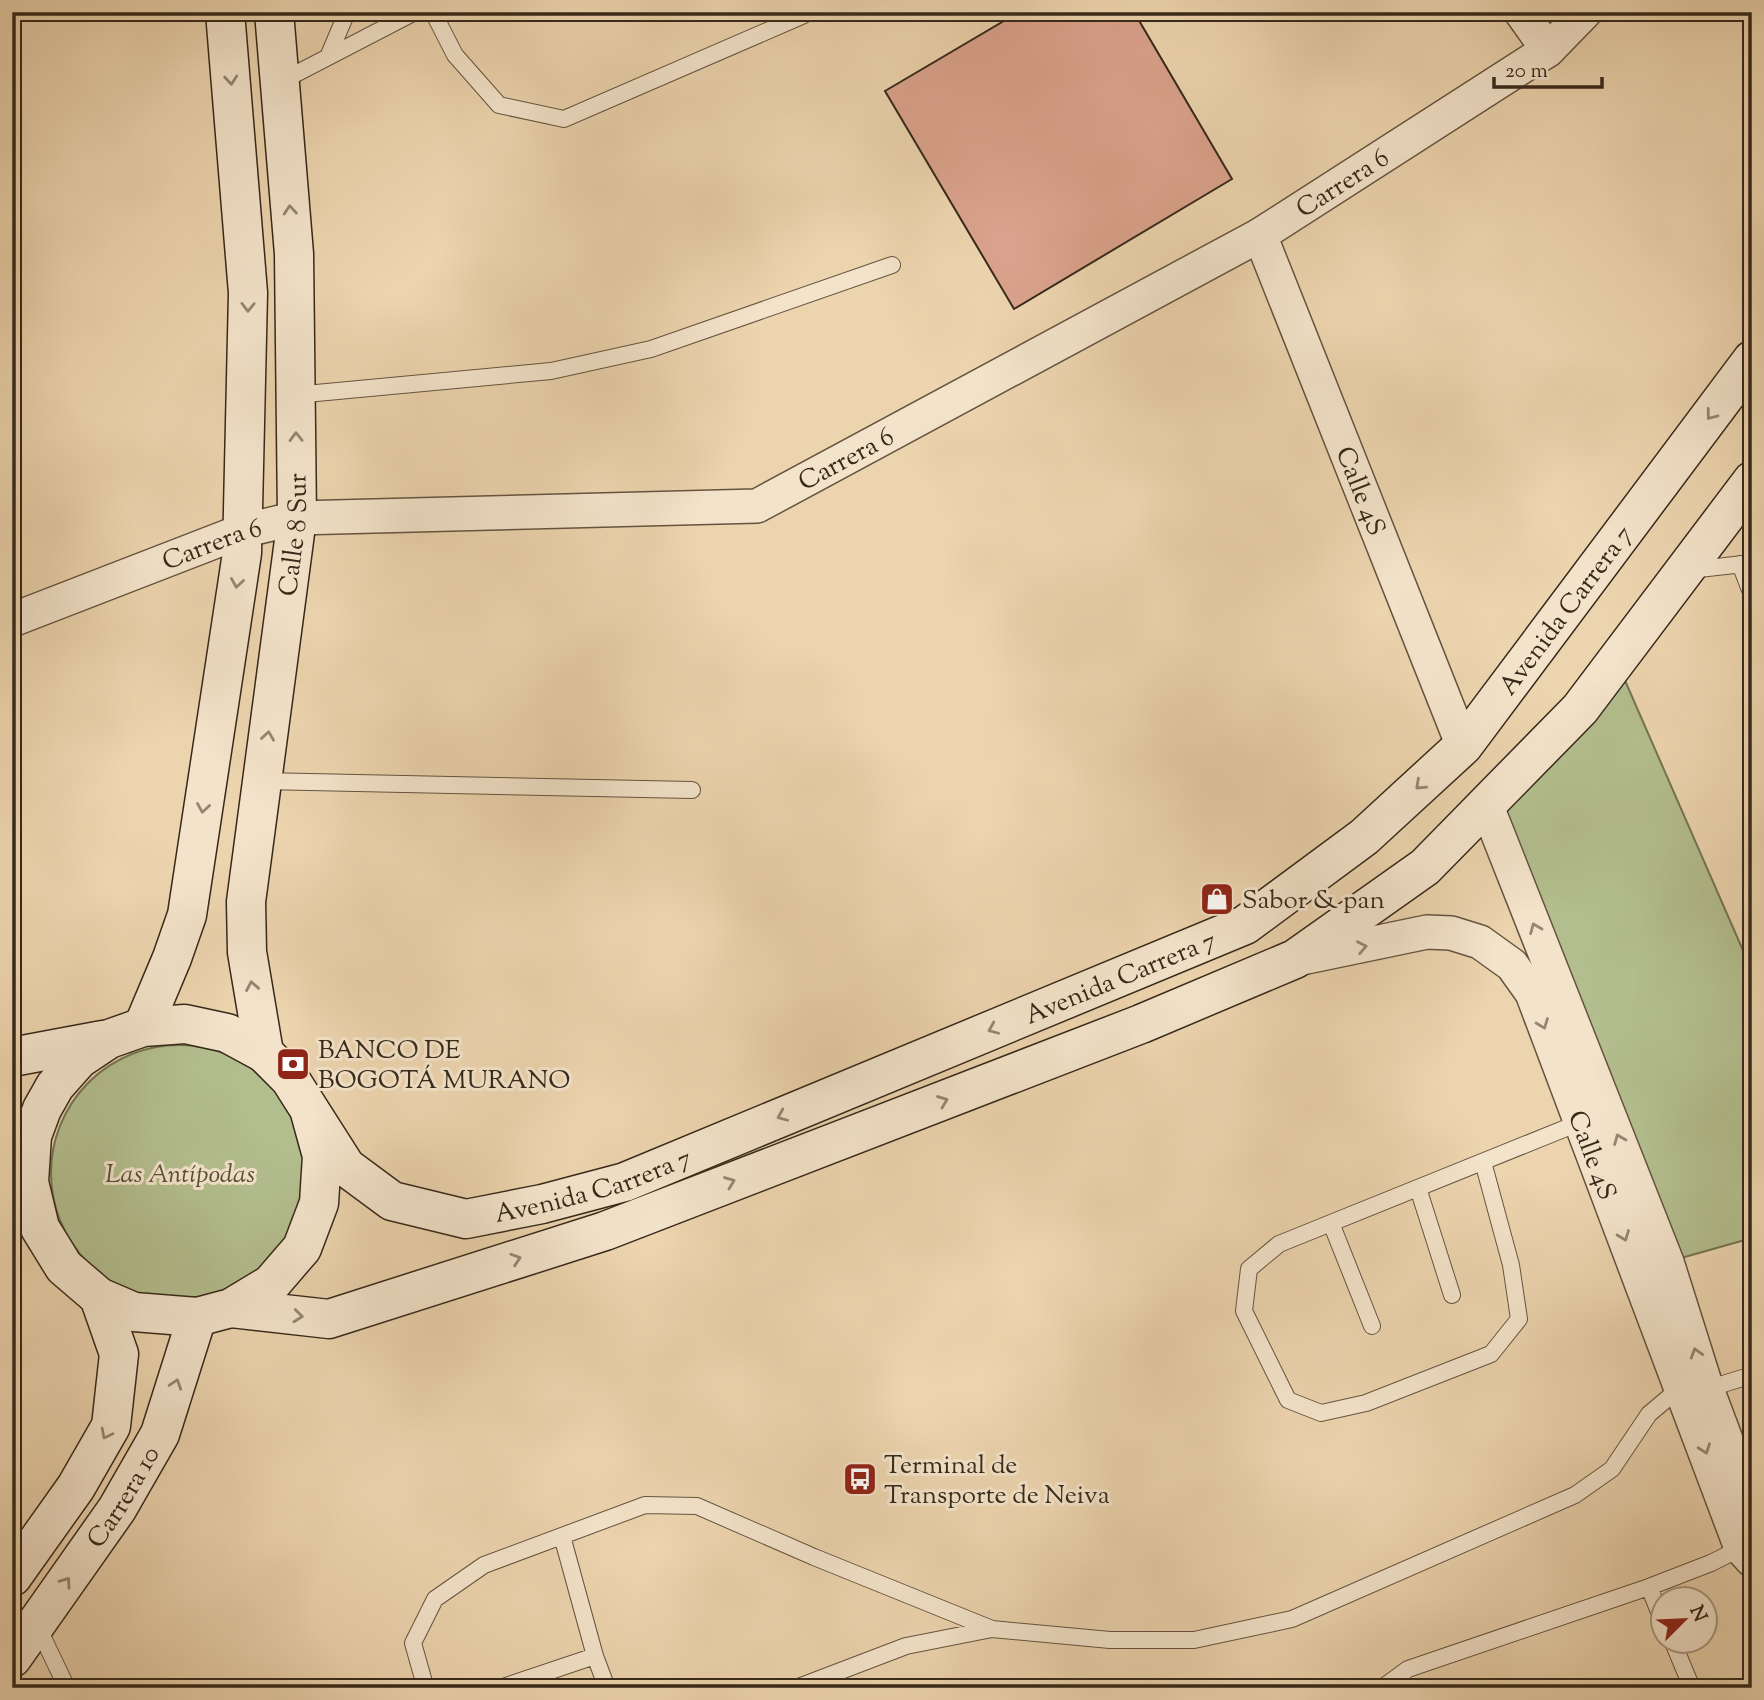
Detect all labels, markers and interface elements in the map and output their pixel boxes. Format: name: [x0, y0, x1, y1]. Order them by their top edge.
scale bar: [1494, 46, 1603, 90]
text: 20 m: [1505, 57, 1548, 87]
one-way arrow: [223, 75, 238, 86]
street label: Carrera 6: [1289, 141, 1397, 228]
one-way arrow: [283, 204, 298, 215]
one-way arrow: [240, 302, 255, 313]
one-way arrow: [1707, 407, 1719, 419]
street label: Carrera 6: [792, 419, 901, 501]
one-way arrow: [288, 431, 303, 442]
street label: Calle 4S: [1325, 441, 1394, 541]
street label: Calle 8 Sur: [271, 473, 318, 599]
street label: Carrera 6: [157, 511, 266, 581]
street label: Avenida Carrera 7: [1491, 519, 1643, 704]
one-way arrow: [230, 577, 245, 589]
one-way arrow: [260, 730, 275, 742]
one-way arrow: [1415, 777, 1428, 790]
one-way arrow: [196, 802, 211, 814]
shop icon: Sabor & pan: [1198, 880, 1236, 918]
place label: Sabor & pan: [1242, 883, 1385, 920]
one-way arrow: [1529, 922, 1543, 934]
street label: Avenida Carrera 7: [1020, 923, 1222, 1035]
one-way arrow: [1356, 940, 1368, 955]
one-way arrow: [245, 980, 260, 992]
one-way arrow: [1535, 1017, 1549, 1029]
one-way arrow: [987, 1021, 999, 1035]
place label: BANCO DE BOGOTÁ MURANO: [318, 1033, 570, 1100]
bank icon: BANCO DE BOGOTÁ MURANO: [274, 1045, 312, 1083]
one-way arrow: [936, 1095, 948, 1109]
street label: Calle 4S: [1557, 1106, 1624, 1206]
one-way arrow: [777, 1108, 789, 1122]
one-way arrow: [1613, 1134, 1627, 1146]
street label: Avenida Carrera 7: [492, 1141, 697, 1234]
park label: Las Antípodas: [105, 1157, 255, 1194]
one-way arrow: [724, 1177, 736, 1191]
one-way arrow: [1616, 1230, 1630, 1242]
one-way arrow: [510, 1253, 522, 1267]
one-way arrow: [293, 1308, 304, 1323]
one-way arrow: [1689, 1347, 1704, 1359]
one-way arrow: [167, 1379, 182, 1391]
one-way arrow: [100, 1426, 114, 1439]
street label: Carrera 10: [79, 1440, 170, 1556]
one-way arrow: [1696, 1443, 1710, 1455]
place label: Terminal de Transporte de Neiva: [884, 1448, 1110, 1515]
bus stop icon: Terminal de Transporte de Neiva: [841, 1460, 879, 1498]
one-way arrow: [58, 1577, 71, 1590]
north arrow: [1648, 1584, 1718, 1654]
text: N: [1682, 1602, 1713, 1627]

